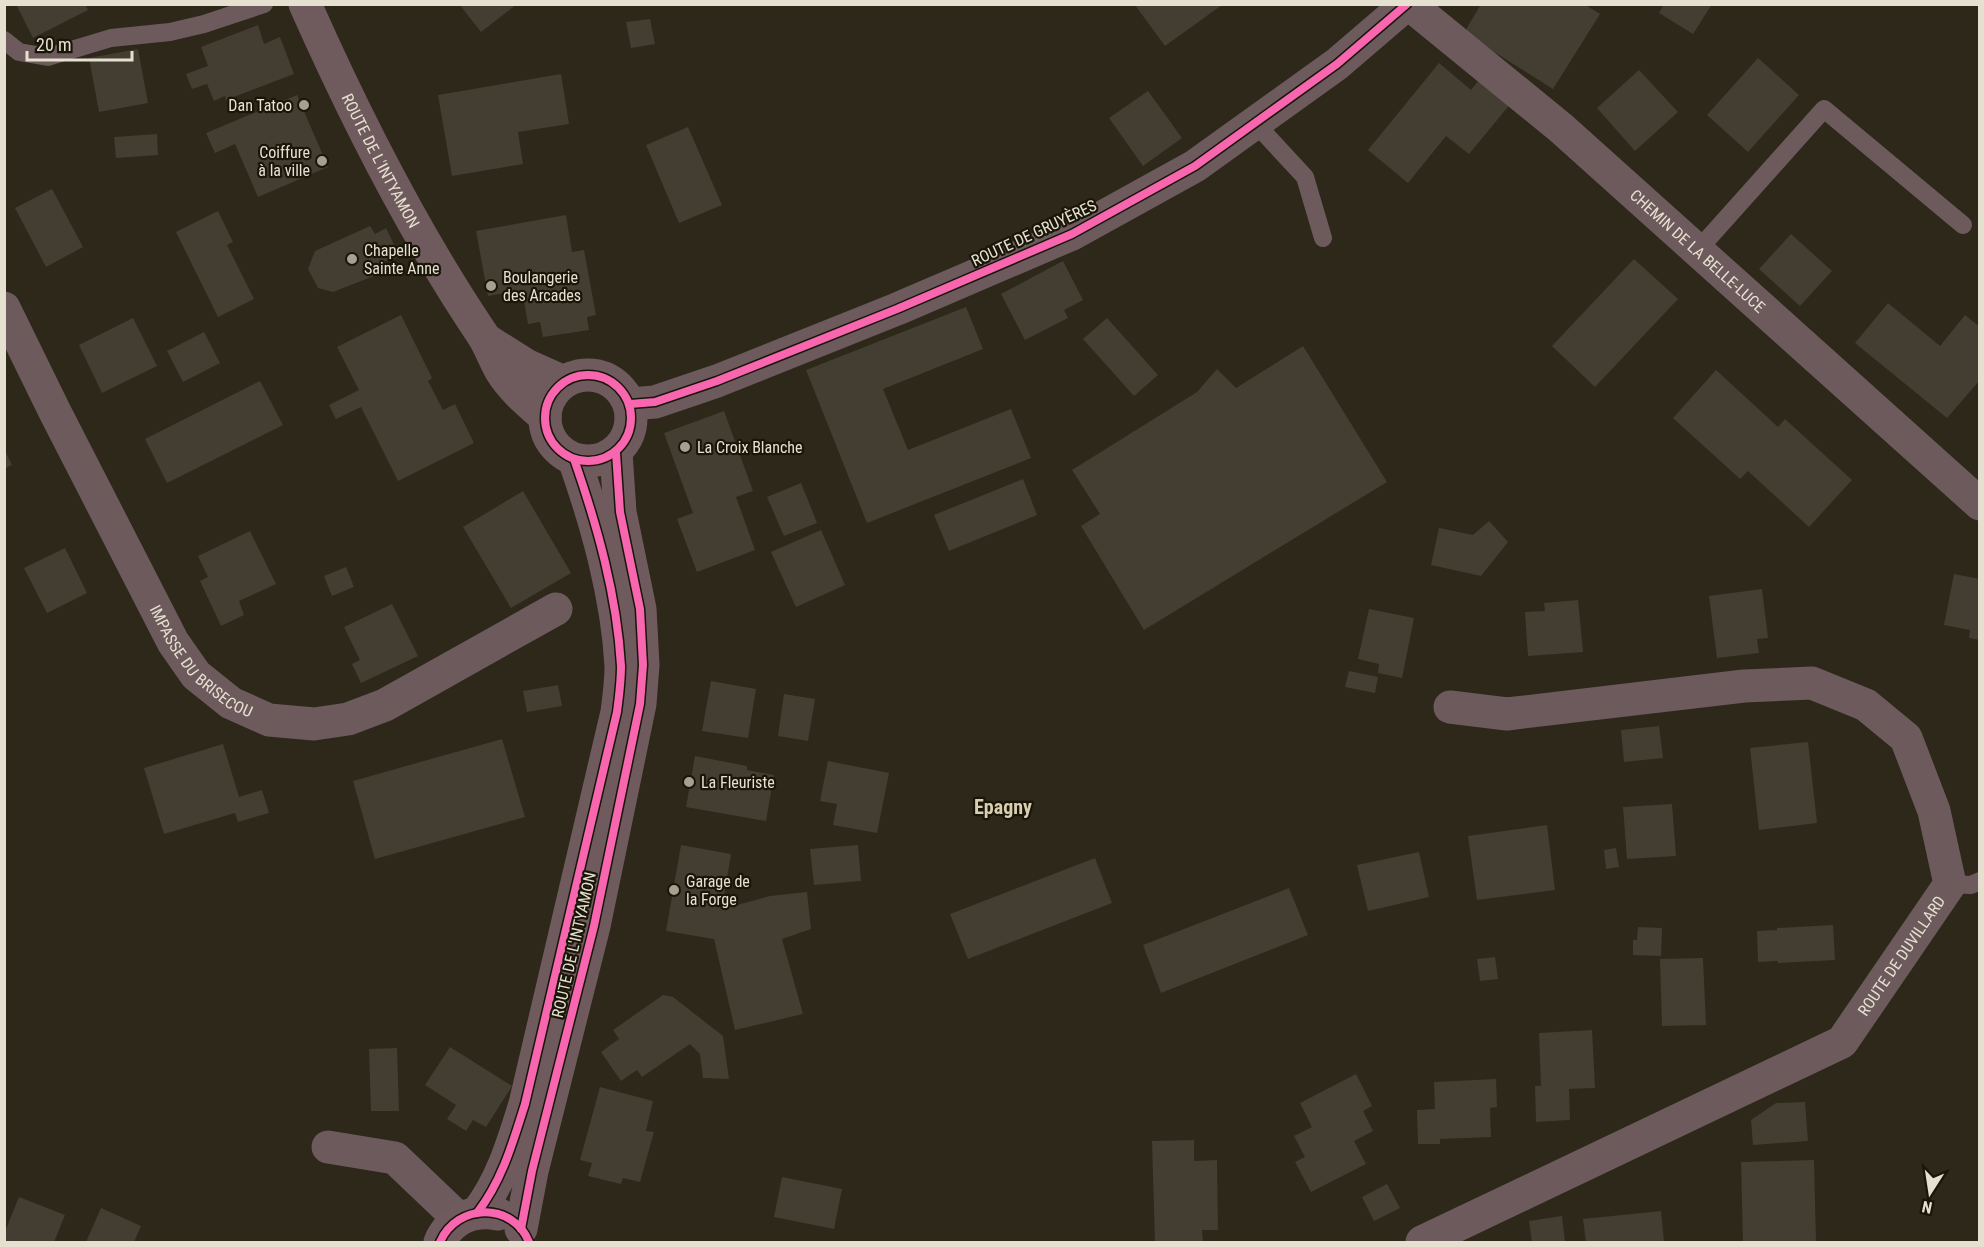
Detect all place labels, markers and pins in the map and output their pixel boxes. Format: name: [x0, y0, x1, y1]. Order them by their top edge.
place label: Dan Tatoo: [228, 96, 292, 115]
marker: Dan Tatoo: [297, 98, 311, 112]
place label: Coiffure à la ville: [258, 143, 310, 180]
marker: Coiffure à la ville: [315, 154, 329, 168]
place label: Chapelle Sainte Anne: [364, 241, 440, 278]
marker: Chapelle Sainte Anne: [345, 252, 359, 266]
place label: Boulangerie des Arcades: [503, 268, 581, 305]
marker: Boulangerie des Arcades: [484, 279, 498, 293]
place label: La Croix Blanche: [697, 438, 803, 457]
marker: La Croix Blanche: [678, 440, 692, 454]
place label: La Fleuriste: [701, 773, 775, 792]
marker: La Fleuriste: [682, 775, 696, 789]
place label: Garage de la Forge: [686, 872, 750, 909]
marker: Garage de la Forge: [667, 883, 681, 897]

